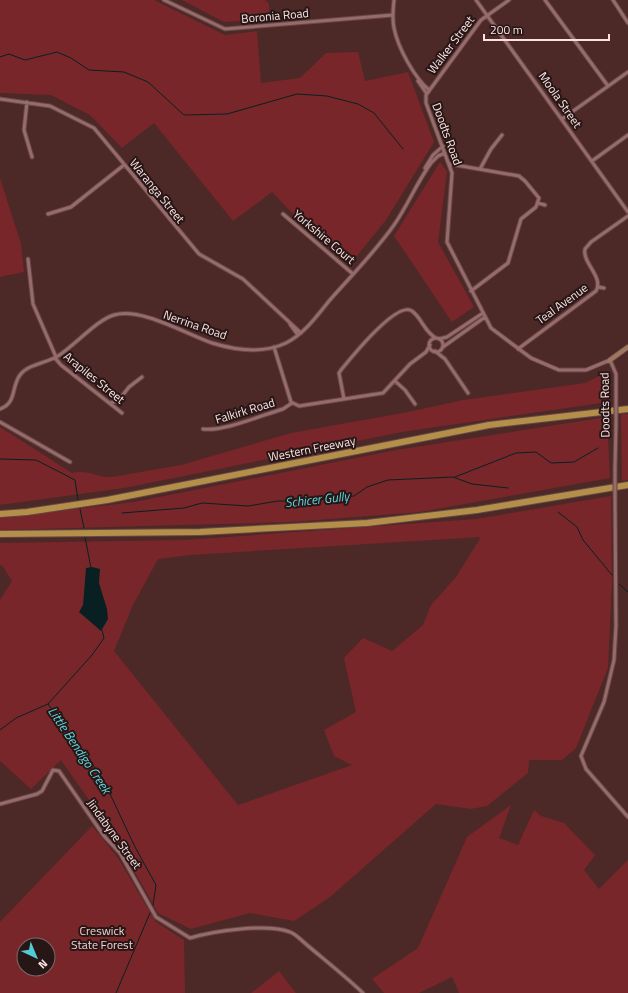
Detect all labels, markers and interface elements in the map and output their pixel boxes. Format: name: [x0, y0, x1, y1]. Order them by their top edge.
street label: Boronia Road: [240, 3, 310, 28]
street label: Walker Street: [422, 11, 479, 78]
scale bar: [484, 16, 609, 42]
text: 200 m: [490, 20, 523, 39]
street label: Moola Street: [534, 68, 587, 132]
street label: Doodts Road: [427, 100, 468, 168]
street label: Waranga Street: [125, 154, 190, 228]
street label: Yorkshire Court: [289, 205, 360, 269]
street label: Teal Avenue: [532, 278, 592, 329]
street label: Nerrina Road: [161, 305, 230, 344]
street label: Arapiles Street: [59, 347, 130, 409]
street label: Doodts Road: [594, 372, 615, 438]
street label: Falkirk Road: [213, 392, 277, 429]
street label: Western Freeway: [267, 431, 357, 466]
water label: Schicer Gully: [284, 485, 352, 512]
water label: Little Bendigo Creek: [43, 703, 118, 799]
street label: Jindabyne Street: [82, 795, 147, 873]
park label: Creswick State Forest: [71, 921, 134, 954]
north arrow: [16, 937, 56, 977]
text: N: [35, 956, 51, 973]

